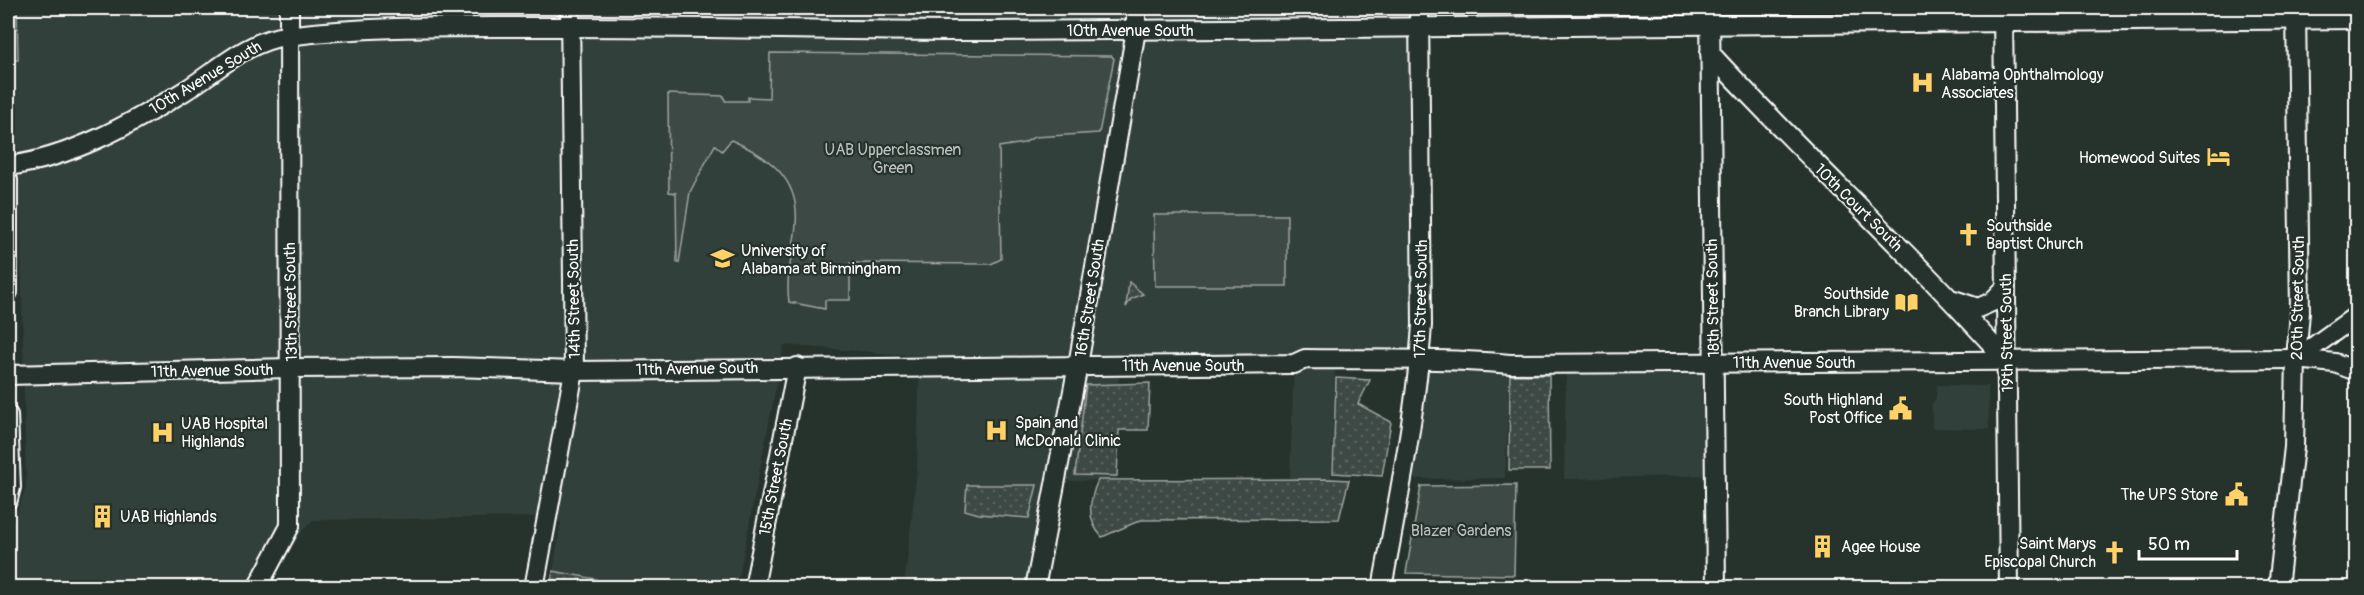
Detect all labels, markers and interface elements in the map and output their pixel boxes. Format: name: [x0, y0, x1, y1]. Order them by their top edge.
street label: 10th Avenue South: [1066, 21, 1194, 41]
street label: 10th Avenue South: [146, 37, 265, 119]
place label: Alabama Ophthalmology Associates: [1941, 65, 2104, 103]
hospital icon: Alabama Ophthalmology Associates: [1910, 70, 1936, 96]
park label: UAB Upperclassmen Green: [825, 140, 961, 178]
hotel icon: Homewood Suites: [2205, 144, 2231, 170]
place label: Homewood Suites: [2079, 148, 2200, 168]
street label: 10th Court South: [1810, 159, 1907, 256]
place label: Southside Baptist Church: [1986, 216, 2083, 254]
church icon: Southside Baptist Church: [1955, 221, 1981, 247]
street label: 20th Street South: [2287, 236, 2309, 360]
street label: 16th Street South: [1071, 237, 1109, 359]
street label: 14th Street South: [563, 239, 585, 359]
street label: 17th Street South: [1410, 239, 1432, 359]
street label: 18th Street South: [1702, 239, 1724, 357]
place label: University of Alabama at Birmingham: [741, 241, 901, 279]
street label: 13th Street South: [280, 242, 302, 362]
school or university icon: University of Alabama at Birmingham: [710, 246, 736, 272]
street label: 19th Street South: [1996, 273, 2018, 393]
place label: Southside Branch Library: [1794, 284, 1889, 322]
library icon: Southside Branch Library: [1894, 289, 1920, 315]
street label: 11th Avenue South: [1733, 353, 1855, 373]
street label: 11th Avenue South: [1122, 356, 1244, 376]
street label: 11th Avenue South: [636, 358, 758, 380]
street label: 11th Avenue South: [151, 360, 273, 382]
place label: South Highland Post Office: [1783, 390, 1883, 428]
public building icon: South Highland Post Office: [1888, 395, 1914, 421]
place label: Spain and McDonald Clinic: [1015, 413, 1121, 451]
place label: UAB Hospital Highlands: [181, 414, 268, 452]
street label: 15th Street South: [755, 417, 797, 538]
hospital icon: Spain and McDonald Clinic: [984, 418, 1010, 444]
hospital icon: UAB Hospital Highlands: [150, 419, 176, 445]
public building icon: The UPS Store: [2223, 481, 2249, 507]
place label: The UPS Store: [2120, 485, 2218, 505]
building icon: UAB Highlands: [89, 503, 115, 529]
place label: UAB Highlands: [120, 507, 217, 527]
park label: Blazer Gardens: [1411, 521, 1511, 541]
scale bar: [2139, 523, 2236, 561]
building icon: Agee House: [1810, 533, 1836, 559]
text: 50 m: [2148, 533, 2190, 556]
place label: Saint Marys Episcopal Church: [1984, 534, 2096, 572]
place label: Agee House: [1841, 537, 1921, 557]
church icon: Saint Marys Episcopal Church: [2101, 539, 2127, 565]

